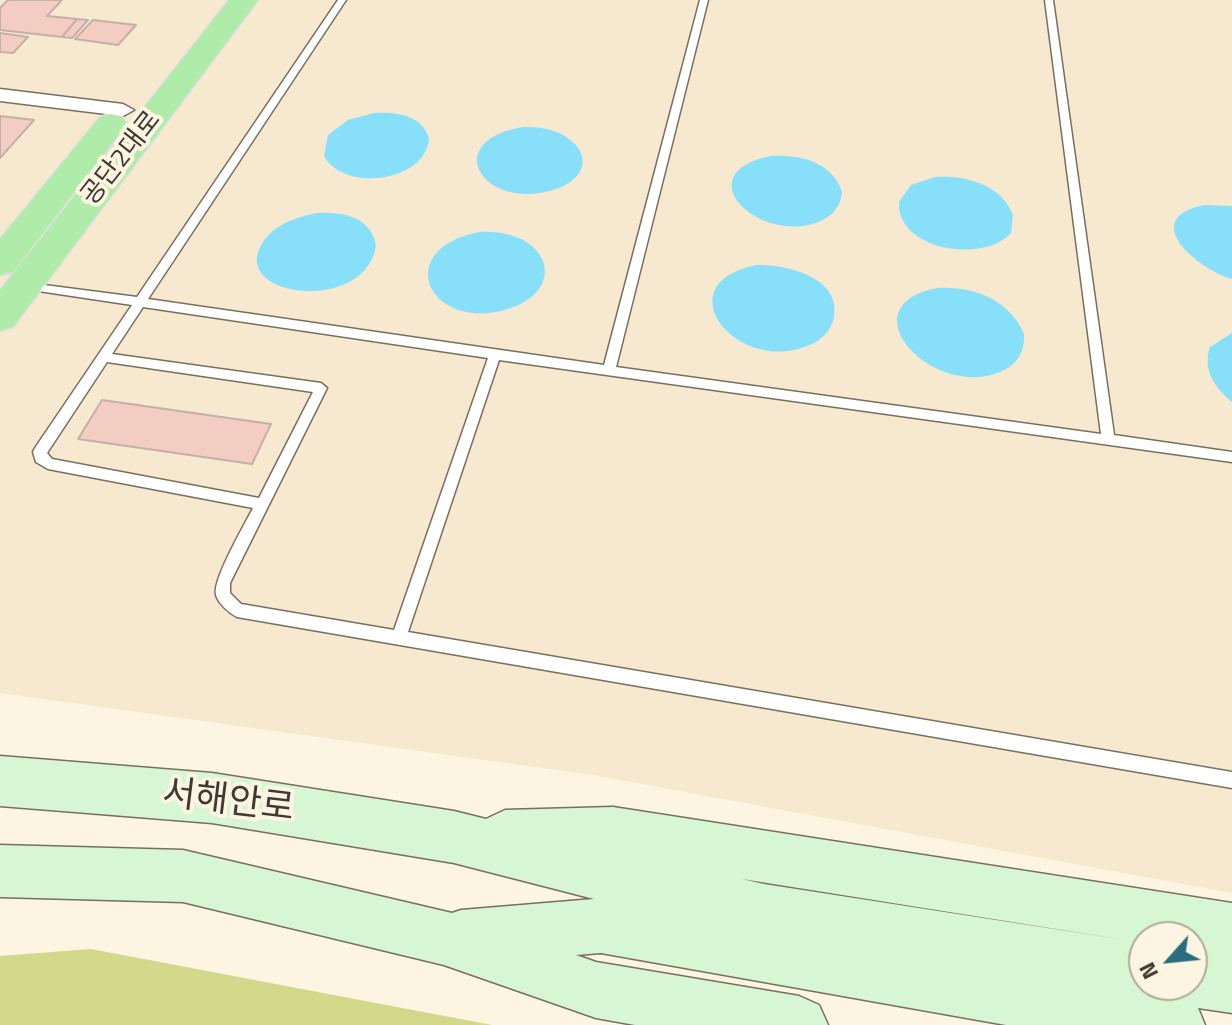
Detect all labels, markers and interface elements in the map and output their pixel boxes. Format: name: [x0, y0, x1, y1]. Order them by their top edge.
street label: 공단2대로: [76, 106, 168, 212]
street label: 서해안로: [160, 773, 296, 833]
north arrow: [1128, 921, 1208, 1001]
text: N: [1130, 956, 1167, 985]

